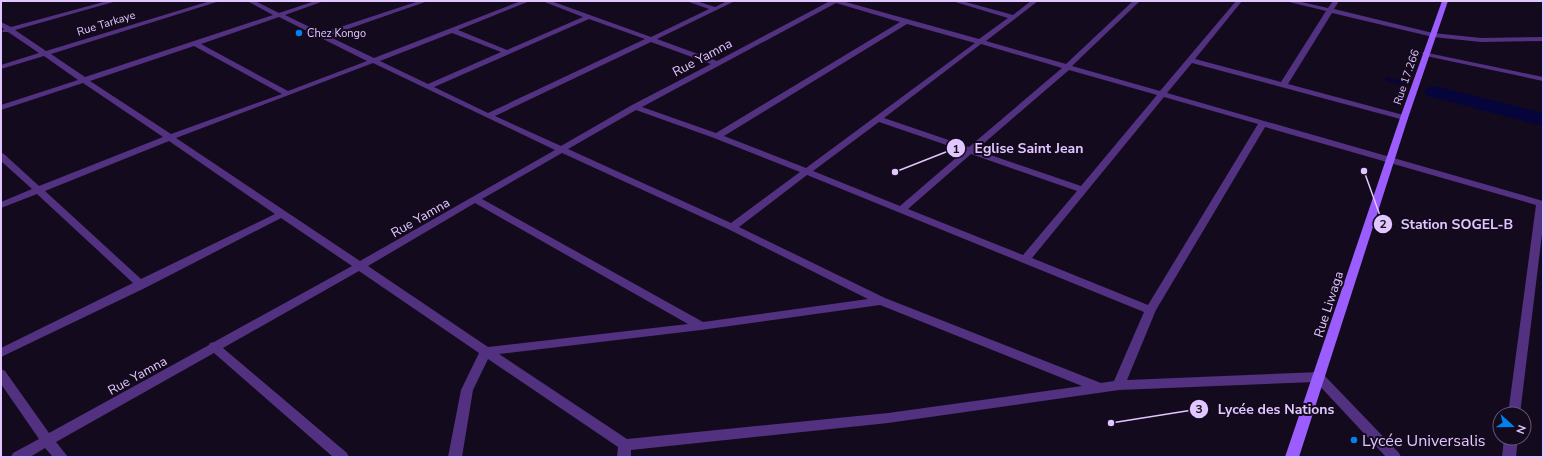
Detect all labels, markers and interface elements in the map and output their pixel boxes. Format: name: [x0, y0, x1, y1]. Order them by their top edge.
street label: Rue Tarkaye: [75, 7, 137, 39]
place label: Chez Kongo: [307, 26, 366, 41]
marker: Chez Kongo: [294, 28, 304, 38]
street label: Rue Yamna: [669, 35, 736, 81]
street label: Rue 17.266: [1390, 47, 1423, 107]
callout: Eglise Saint Jean: [946, 135, 1091, 161]
text: Eglise Saint Jean: [975, 139, 1083, 158]
text: 1: [952, 141, 960, 157]
street label: Rue Yamna: [388, 194, 453, 242]
callout: Station SOGEL-B: [1373, 211, 1521, 237]
text: Station SOGEL-B: [1401, 215, 1513, 234]
text: 2: [1379, 216, 1387, 232]
street label: Rue Liwaga: [1310, 269, 1348, 340]
street label: Rue Yamna: [105, 352, 170, 400]
callout: Lycée des Nations: [1189, 396, 1342, 422]
text: Lycée des Nations: [1218, 400, 1334, 419]
text: 3: [1195, 401, 1203, 417]
north arrow: [1492, 406, 1532, 446]
text: N: [1512, 423, 1529, 436]
place label: Lycée Universalis: [1362, 430, 1486, 452]
marker: Lycée Universalis: [1349, 435, 1359, 445]

